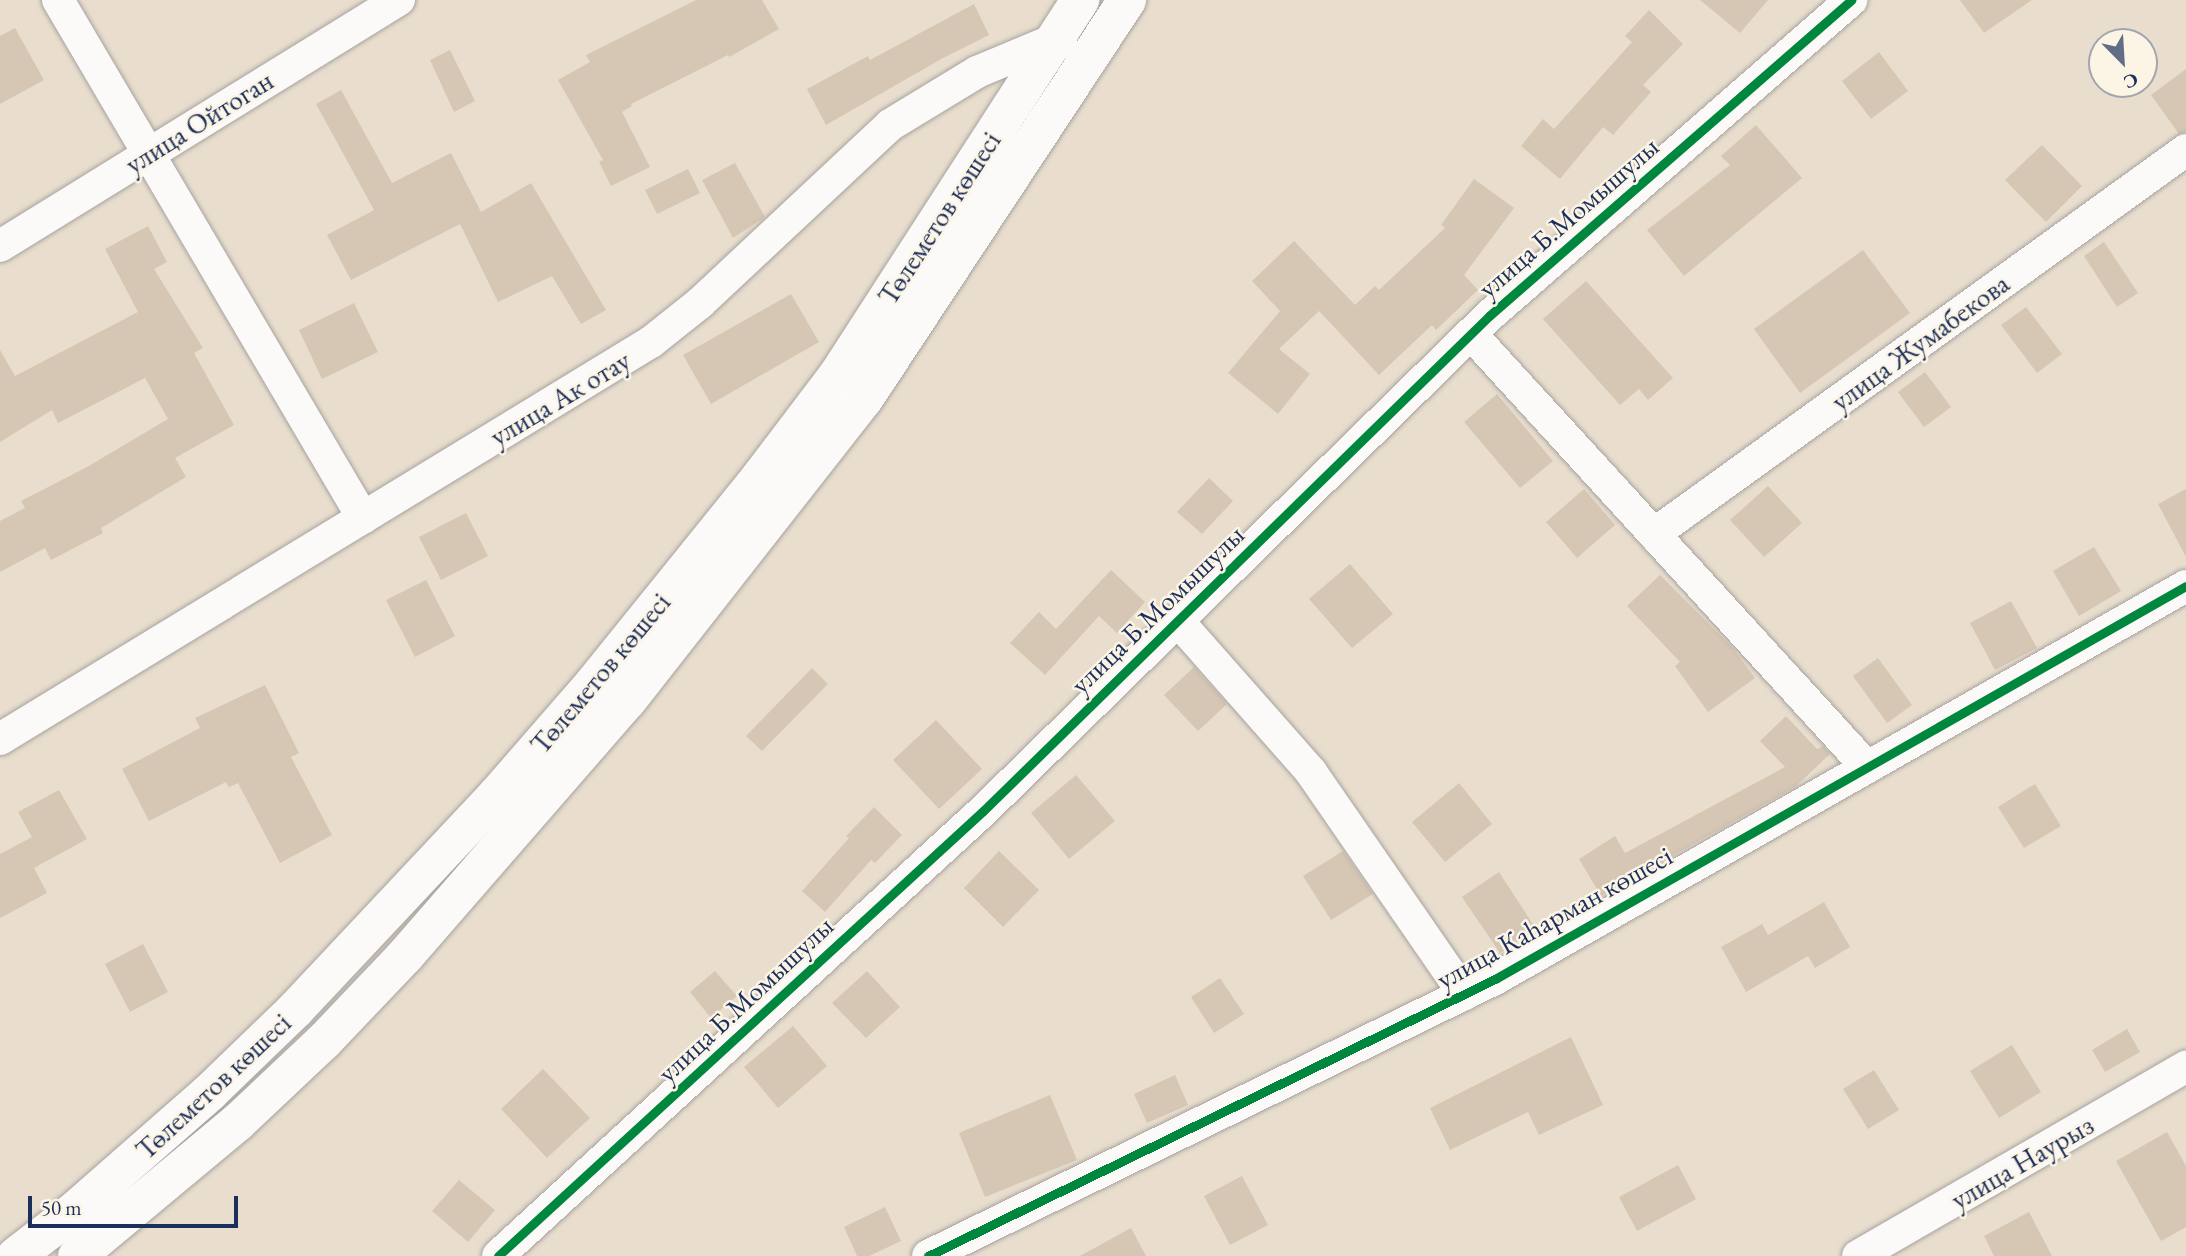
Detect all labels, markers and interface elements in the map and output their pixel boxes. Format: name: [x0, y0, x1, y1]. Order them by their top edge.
north arrow: [2088, 28, 2158, 98]
street label: улица Ойтоган: [119, 63, 279, 181]
text: С: [2120, 67, 2142, 95]
street label: Төлеметов көшесі: [871, 125, 1007, 311]
street label: улица Б.Момышулы: [1471, 129, 1665, 305]
street label: улица Жумабекова: [1824, 266, 2016, 418]
street label: улица Ак отау: [484, 343, 636, 453]
street label: улица Б.Момышулы: [1063, 518, 1251, 700]
street label: Төлеметов көшесі: [523, 586, 677, 760]
street label: улица Каһарман көшесі: [1430, 838, 1678, 996]
street label: улица Б.Момышулы: [650, 909, 840, 1089]
street label: Төлеметов көшесі: [129, 1006, 297, 1166]
street label: улица Наурыз: [1945, 1108, 2099, 1216]
scale bar: [32, 1182, 242, 1226]
text: 50 m: [41, 1194, 82, 1221]

